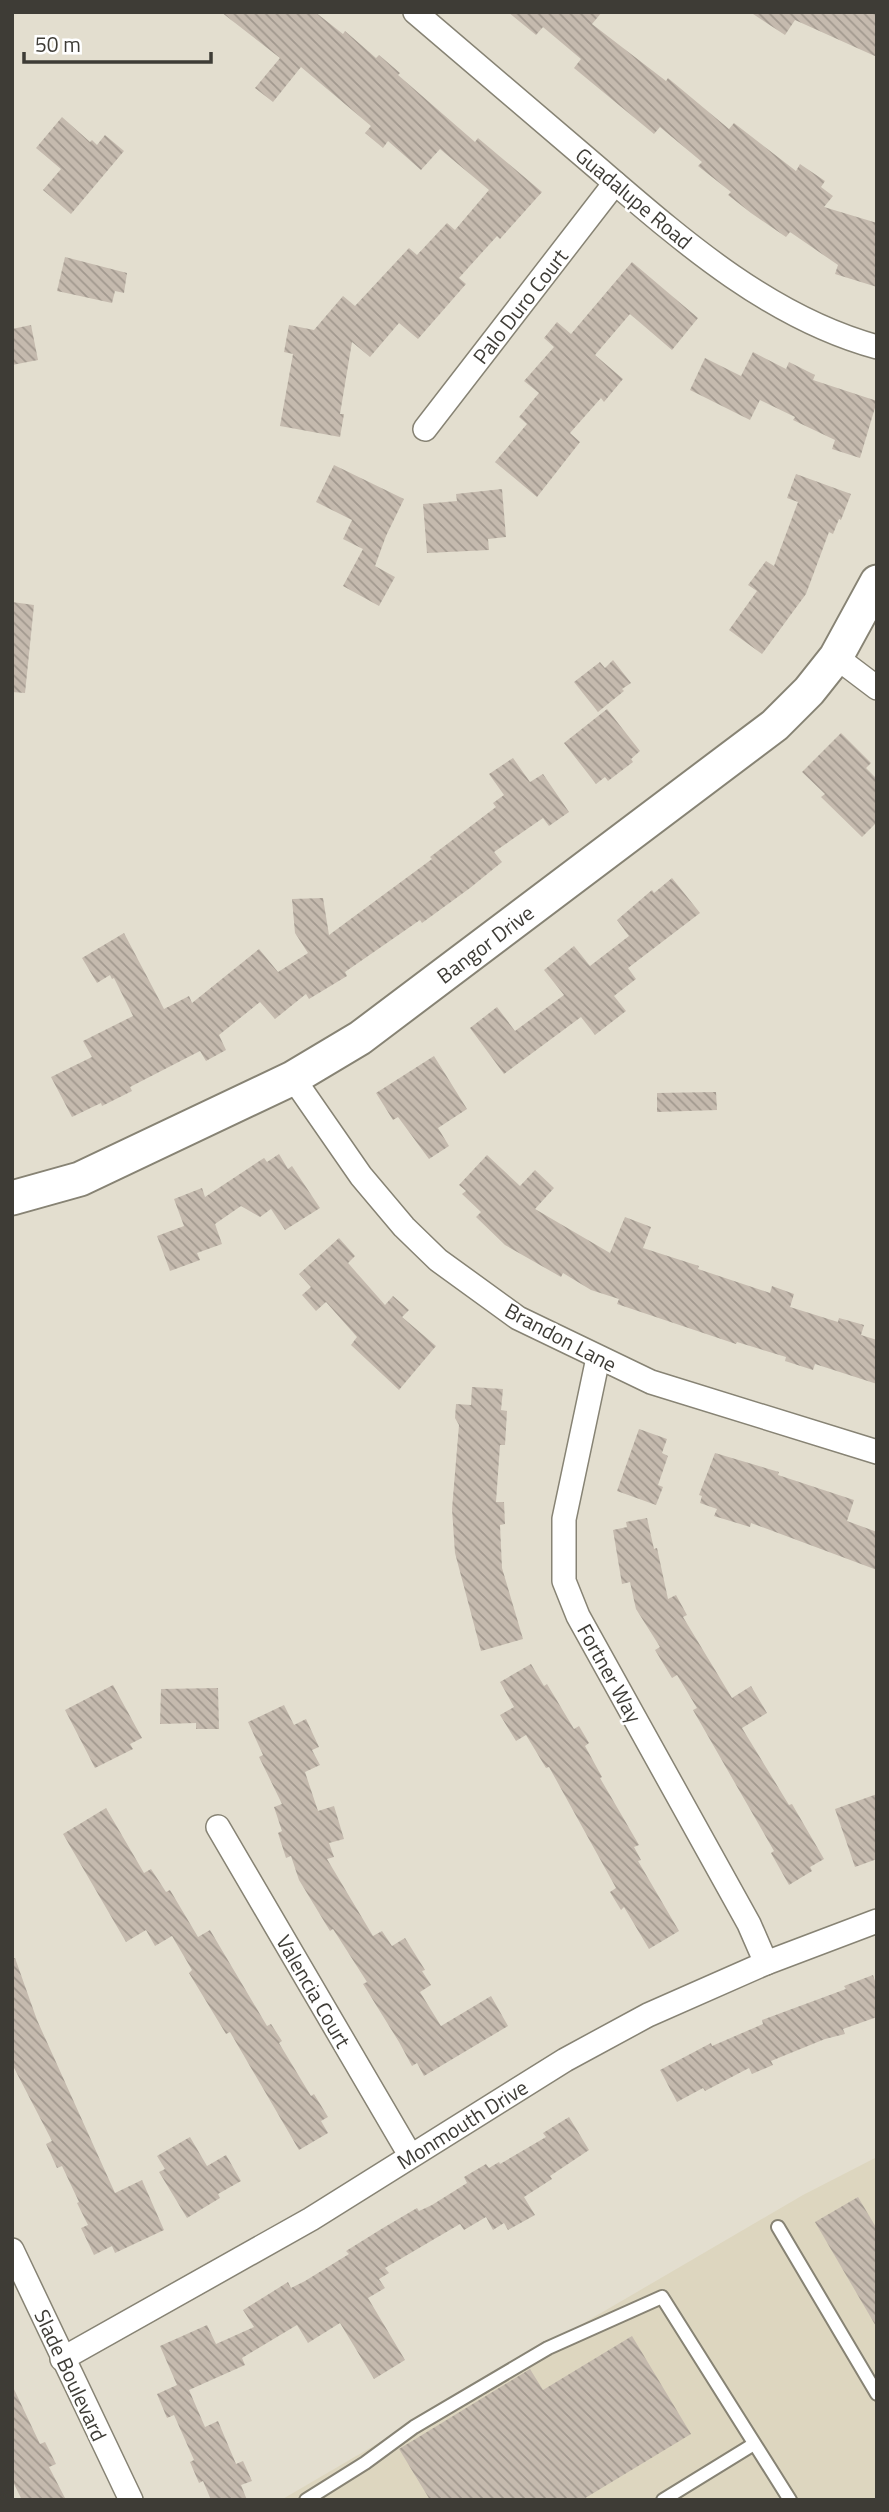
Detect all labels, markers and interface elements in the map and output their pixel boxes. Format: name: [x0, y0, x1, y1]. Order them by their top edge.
scale bar: [24, 21, 212, 65]
text: 50 m: [35, 28, 81, 60]
street label: Guadalupe Road: [569, 139, 699, 257]
street label: Palo Duro Court: [465, 241, 576, 371]
street label: Bangor Drive: [430, 897, 540, 991]
street label: Brandon Lane: [499, 1294, 623, 1380]
street label: Fortner Way: [570, 1618, 650, 1728]
street label: Valencia Court: [269, 1928, 360, 2054]
street label: Monmouth Drive: [390, 2071, 534, 2177]
street label: Slade Boulevard: [26, 2304, 116, 2446]

